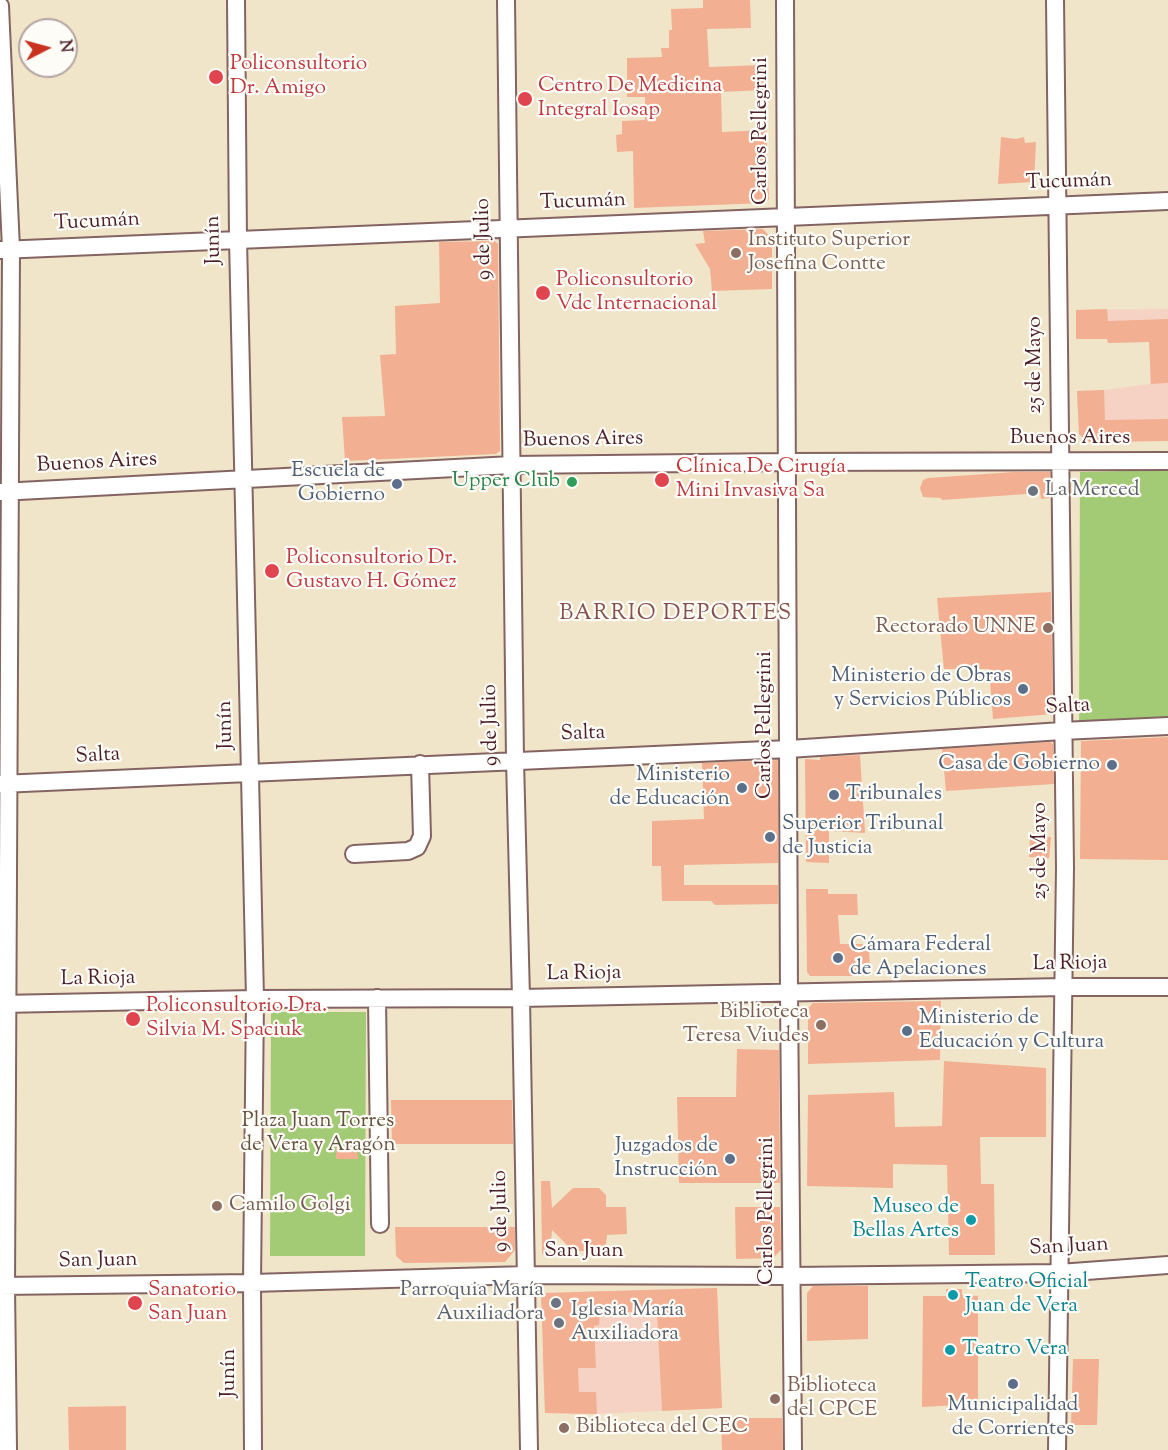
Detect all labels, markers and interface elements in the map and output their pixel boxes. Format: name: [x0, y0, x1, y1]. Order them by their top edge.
north arrow: [18, 18, 78, 78]
text: N: [52, 39, 77, 54]
place label: Policonsultorio Dr. Amigo: [230, 52, 367, 102]
street label: Carlos Pellegrini: [749, 57, 775, 205]
marker: Policonsultorio Dr. Amigo: [207, 68, 225, 86]
place label: Centro De Medicina Integral Iosap: [538, 74, 722, 124]
marker: Centro De Medicina Integral Iosap: [516, 90, 534, 108]
street label: Tucumán: [1026, 169, 1112, 197]
street label: Tucumán: [540, 189, 626, 217]
street label: 9 de Julio: [472, 198, 498, 280]
street label: Tucumán: [53, 208, 141, 238]
street label: Junín: [202, 215, 228, 265]
place label: Instituto Superior Josefina Contte: [748, 228, 910, 278]
marker: Instituto Superior Josefina Contte: [729, 246, 743, 260]
place label: Policonsultorio Vdc Internacional: [556, 268, 717, 318]
marker: Policonsultorio Vdc Internacional: [534, 284, 552, 302]
street label: 25 de Mayo: [1023, 316, 1049, 414]
street label: Buenos Aires: [1010, 426, 1130, 452]
street label: Buenos Aires: [523, 427, 643, 455]
street label: Buenos Aires: [36, 448, 158, 480]
place label: Clínica De Cirugía Mini Invasiva Sa: [676, 455, 846, 505]
place label: Escuela de Gobierno: [291, 459, 385, 509]
place label: Upper Club: [452, 469, 560, 495]
marker: Clínica De Cirugía Mini Invasiva Sa: [653, 471, 671, 489]
marker: Upper Club: [565, 475, 579, 489]
marker: Escuela de Gobierno: [390, 477, 404, 491]
place label: La Merced: [1045, 478, 1140, 504]
marker: La Merced: [1026, 484, 1040, 498]
place label: Policonsultorio Dr. Gustavo H. Gómez: [286, 546, 457, 596]
marker: Policonsultorio Dr. Gustavo H. Gómez: [263, 562, 281, 580]
district label: BARRIO DEPORTES: [559, 602, 793, 628]
place label: Rectorado UNNE: [875, 615, 1036, 641]
marker: Rectorado UNNE: [1041, 621, 1055, 635]
street label: Carlos Pellegrini: [753, 651, 779, 799]
place label: Ministerio de Obras y Servicios Públicos: [831, 664, 1011, 714]
marker: Ministerio de Obras y Servicios Públicos: [1016, 682, 1030, 696]
street label: 9 de Julio: [479, 684, 505, 766]
street label: Salta: [1045, 694, 1091, 722]
street label: Junín: [214, 700, 240, 750]
street label: Salta: [560, 722, 606, 748]
street label: Salta: [75, 743, 121, 771]
place label: Casa de Gobierno: [938, 752, 1100, 778]
marker: Casa de Gobierno: [1105, 758, 1119, 772]
place label: Ministerio de Educación: [610, 763, 730, 813]
marker: Ministerio de Educación: [735, 781, 749, 795]
place label: Tribunales: [846, 782, 942, 808]
marker: Tribunales: [827, 788, 841, 802]
street label: 25 de Mayo: [1028, 802, 1054, 900]
place label: Superior Tribunal de Justicia: [782, 812, 944, 862]
marker: Superior Tribunal de Justicia: [763, 830, 777, 844]
place label: Cámara Federal de Apelaciones: [850, 933, 991, 983]
marker: Cámara Federal de Apelaciones: [831, 951, 845, 965]
street label: La Rioja: [1032, 952, 1108, 978]
street label: La Rioja: [546, 962, 622, 988]
street label: La Rioja: [60, 967, 136, 993]
place label: Policonsultorio Dra. Silvia M. Spaciuk: [146, 994, 327, 1044]
place label: Biblioteca Teresa Viudes: [683, 1000, 809, 1050]
place label: Ministerio de Educación y Cultura: [919, 1006, 1104, 1056]
marker: Policonsultorio Dra. Silvia M. Spaciuk: [124, 1010, 142, 1028]
marker: Biblioteca Teresa Viudes: [814, 1018, 828, 1032]
marker: Ministerio de Educación y Cultura: [900, 1024, 914, 1038]
park label: Plaza Juan Torres de Vera y Aragón: [240, 1109, 396, 1159]
place label: Juzgados de Instrucción: [615, 1134, 718, 1184]
street label: Carlos Pellegrini: [755, 1137, 781, 1285]
marker: Juzgados de Instrucción: [723, 1152, 737, 1166]
street label: 9 de Julio: [489, 1170, 515, 1252]
place label: Camilo Golgi: [229, 1193, 351, 1219]
place label: Museo de Bellas Artes: [852, 1195, 959, 1245]
marker: Camilo Golgi: [210, 1199, 224, 1213]
marker: Museo de Bellas Artes: [964, 1213, 978, 1227]
street label: San Juan: [1029, 1233, 1109, 1263]
street label: San Juan: [544, 1239, 624, 1265]
street label: San Juan: [58, 1249, 138, 1275]
place label: Teatro Oficial Juan de Vera: [965, 1270, 1088, 1320]
place label: Sanatorio San Juan: [148, 1278, 236, 1328]
place label: Parroquia María Auxiliadora: [400, 1278, 544, 1328]
marker: Teatro Oficial Juan de Vera: [946, 1288, 960, 1302]
marker: Sanatorio San Juan: [126, 1294, 144, 1312]
marker: Parroquia María Auxiliadora: [549, 1296, 563, 1310]
place label: Iglesia María Auxiliadora: [571, 1298, 684, 1348]
marker: Iglesia María Auxiliadora: [552, 1316, 566, 1330]
place label: Teatro Vera: [962, 1337, 1067, 1363]
marker: Teatro Vera: [943, 1343, 957, 1357]
street label: Junín: [217, 1349, 243, 1397]
place label: Biblioteca del CPCE: [787, 1374, 877, 1424]
marker: Municipalidad de Corrientes: [1006, 1377, 1020, 1391]
marker: Biblioteca del CPCE: [768, 1392, 782, 1406]
place label: Municipalidad de Corrientes: [948, 1393, 1078, 1443]
place label: Biblioteca del CEC: [576, 1415, 748, 1441]
marker: Biblioteca del CEC: [557, 1421, 571, 1435]

